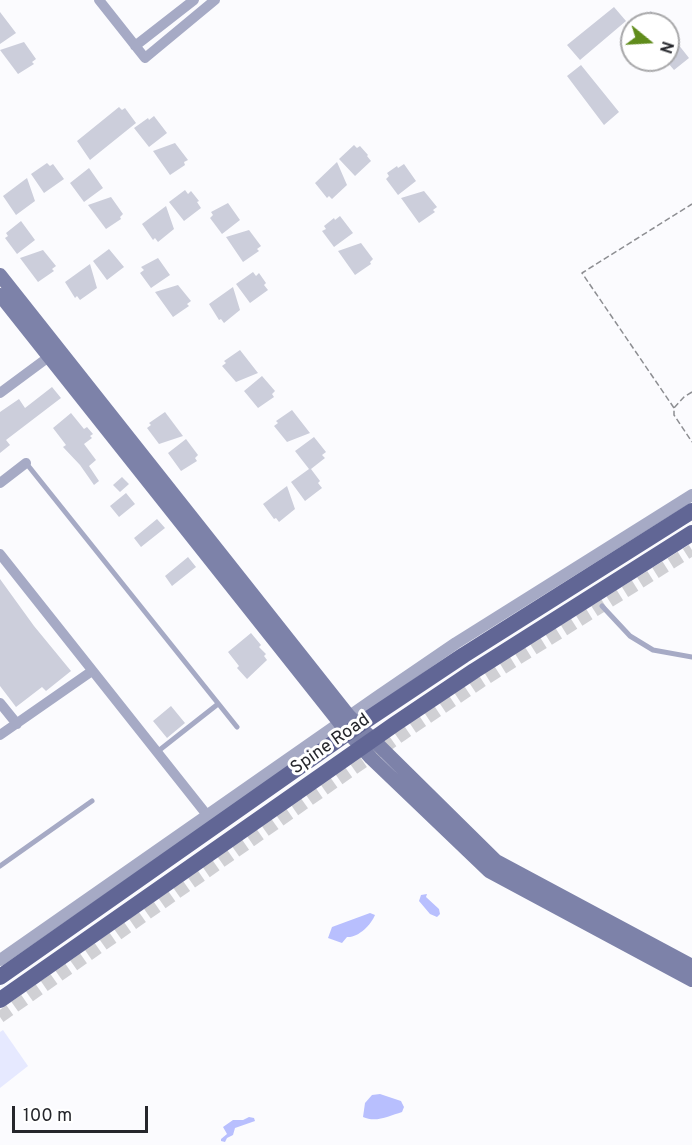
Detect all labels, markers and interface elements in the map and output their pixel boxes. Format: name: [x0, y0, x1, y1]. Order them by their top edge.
north arrow: [620, 12, 680, 72]
text: N: [654, 38, 677, 56]
street label: Spine Road: [287, 710, 375, 780]
scale bar: [15, 1094, 152, 1132]
text: 100 m: [23, 1105, 72, 1128]

